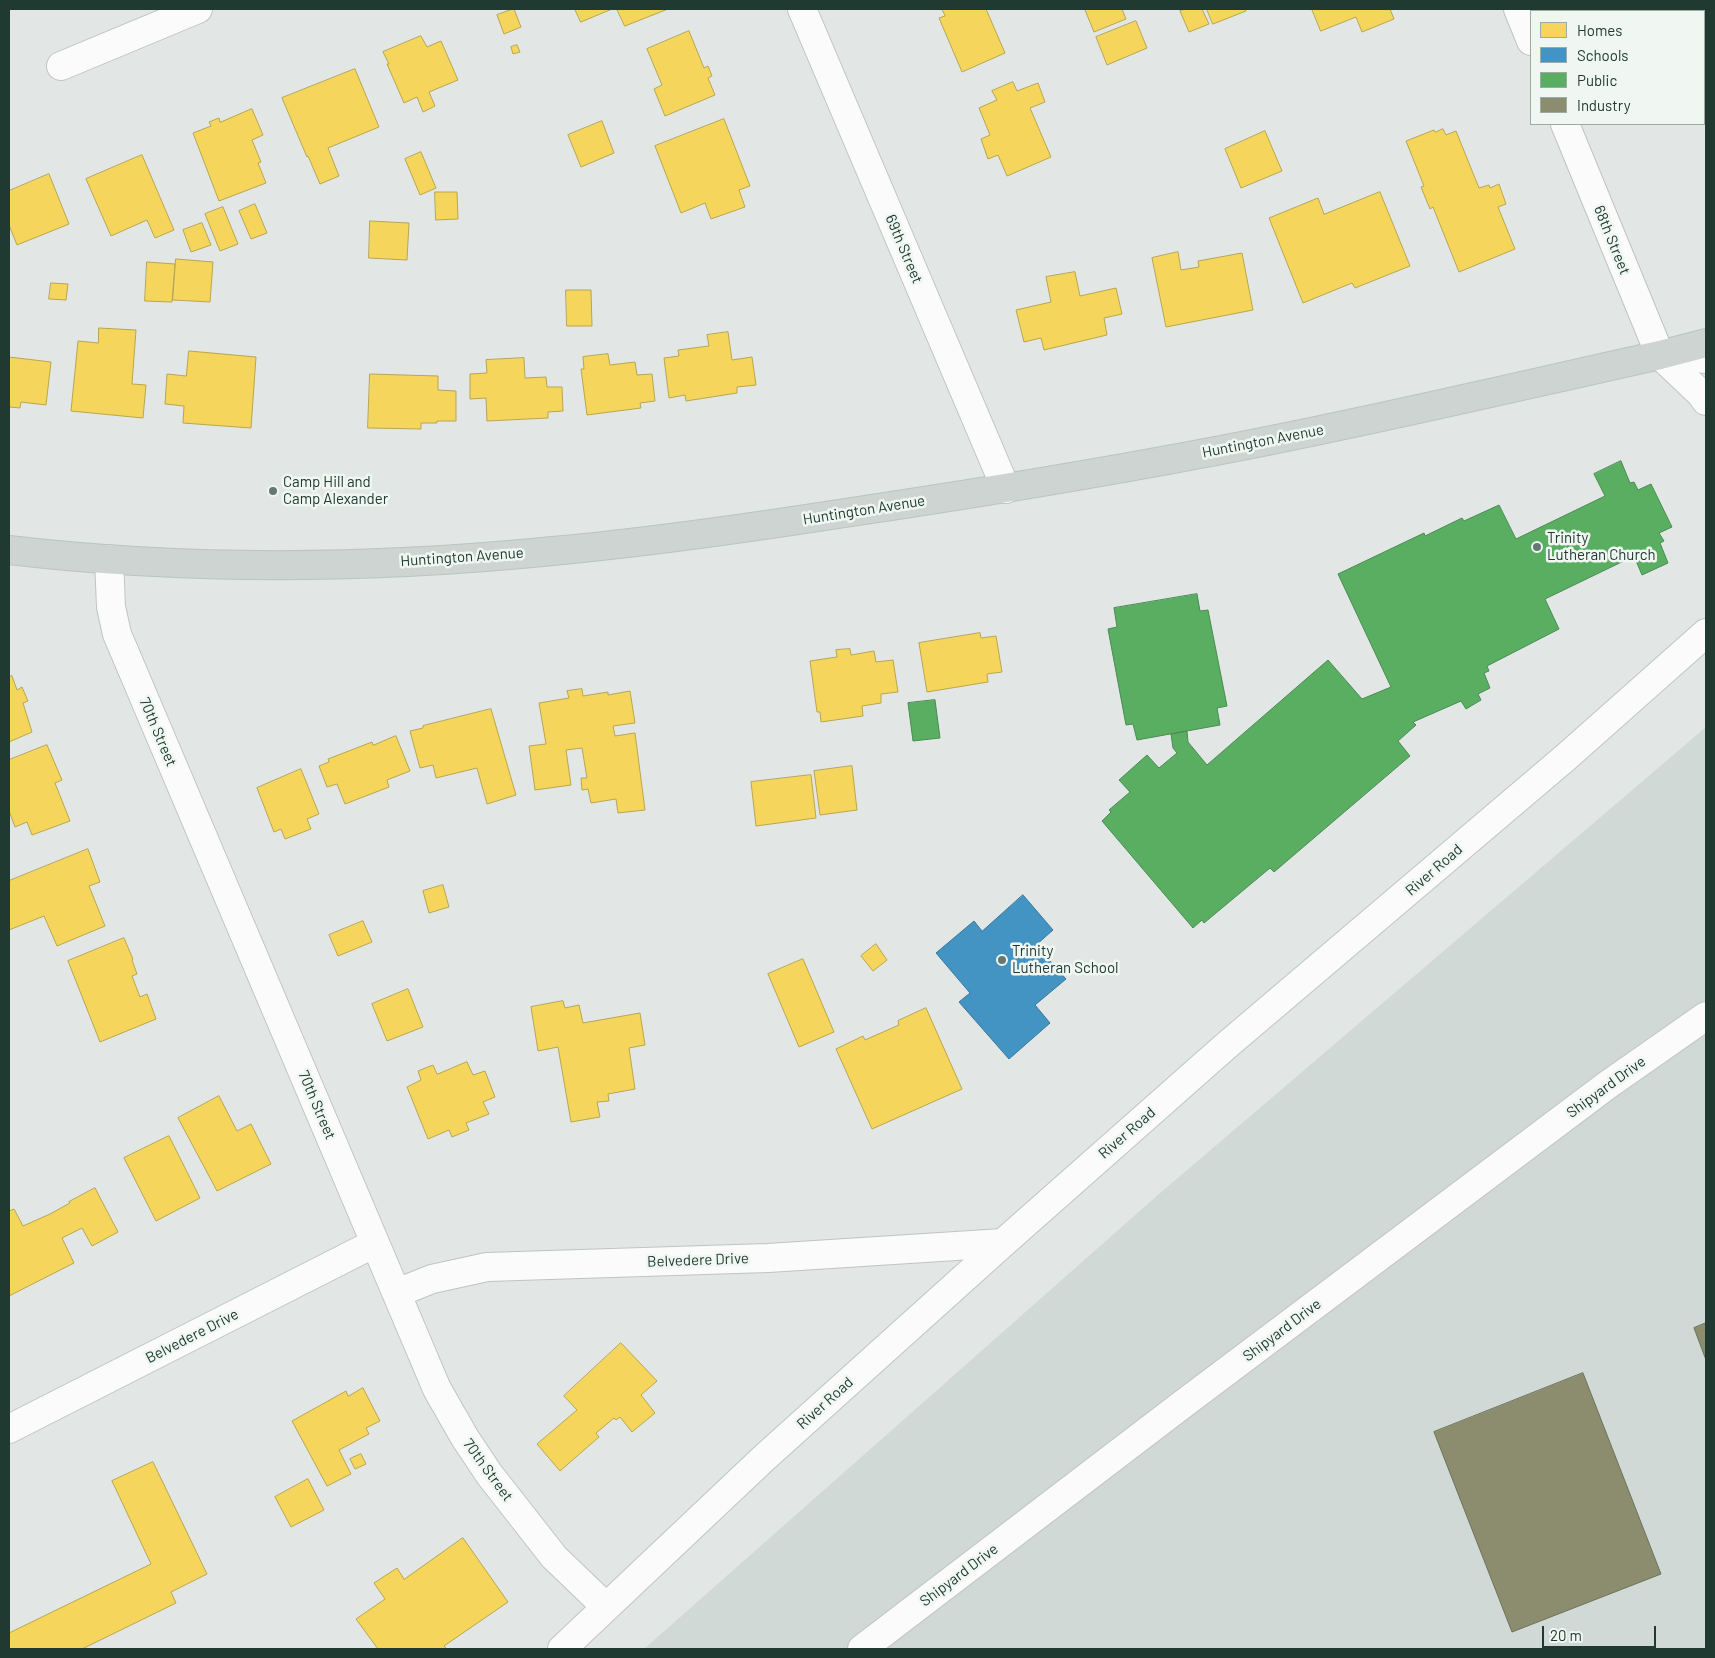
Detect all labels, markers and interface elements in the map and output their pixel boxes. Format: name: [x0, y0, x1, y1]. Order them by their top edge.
legend: [1530, 10, 1705, 125]
text: Homes: [1577, 21, 1622, 39]
text: Schools: [1577, 46, 1629, 64]
text: Public: [1577, 71, 1617, 89]
text: Industry: [1577, 96, 1631, 114]
street label: 68th Street: [1590, 203, 1634, 277]
street label: 69th Street: [881, 212, 927, 286]
street label: Huntington Avenue: [1201, 420, 1325, 462]
place label: Camp Hill and Camp Alexander: [283, 473, 388, 508]
marker: Camp Hill and Camp Alexander: [267, 485, 279, 497]
street label: Huntington Avenue: [802, 491, 926, 529]
place label: Trinity Lutheran Church: [1547, 529, 1656, 564]
marker: Trinity Lutheran Church: [1531, 541, 1543, 553]
street label: Huntington Avenue: [400, 544, 524, 570]
street label: 70th Street: [135, 695, 181, 769]
street label: River Road: [1402, 840, 1466, 900]
place label: Trinity Lutheran School: [1012, 942, 1119, 977]
marker: Trinity Lutheran School: [996, 954, 1008, 966]
street label: Shipyard Drive: [1563, 1052, 1649, 1122]
street label: 70th Street: [294, 1068, 340, 1142]
street label: River Road: [1095, 1103, 1159, 1163]
street label: Belvedere Drive: [647, 1249, 749, 1271]
street label: Shipyard Drive: [1239, 1295, 1325, 1365]
street label: Belvedere Drive: [143, 1305, 241, 1367]
street label: River Road: [793, 1373, 857, 1433]
street label: 70th Street: [459, 1435, 517, 1505]
street label: Shipyard Drive: [916, 1540, 1002, 1610]
scale bar: [1545, 1616, 1659, 1648]
text: 20 m: [1550, 1626, 1582, 1644]

